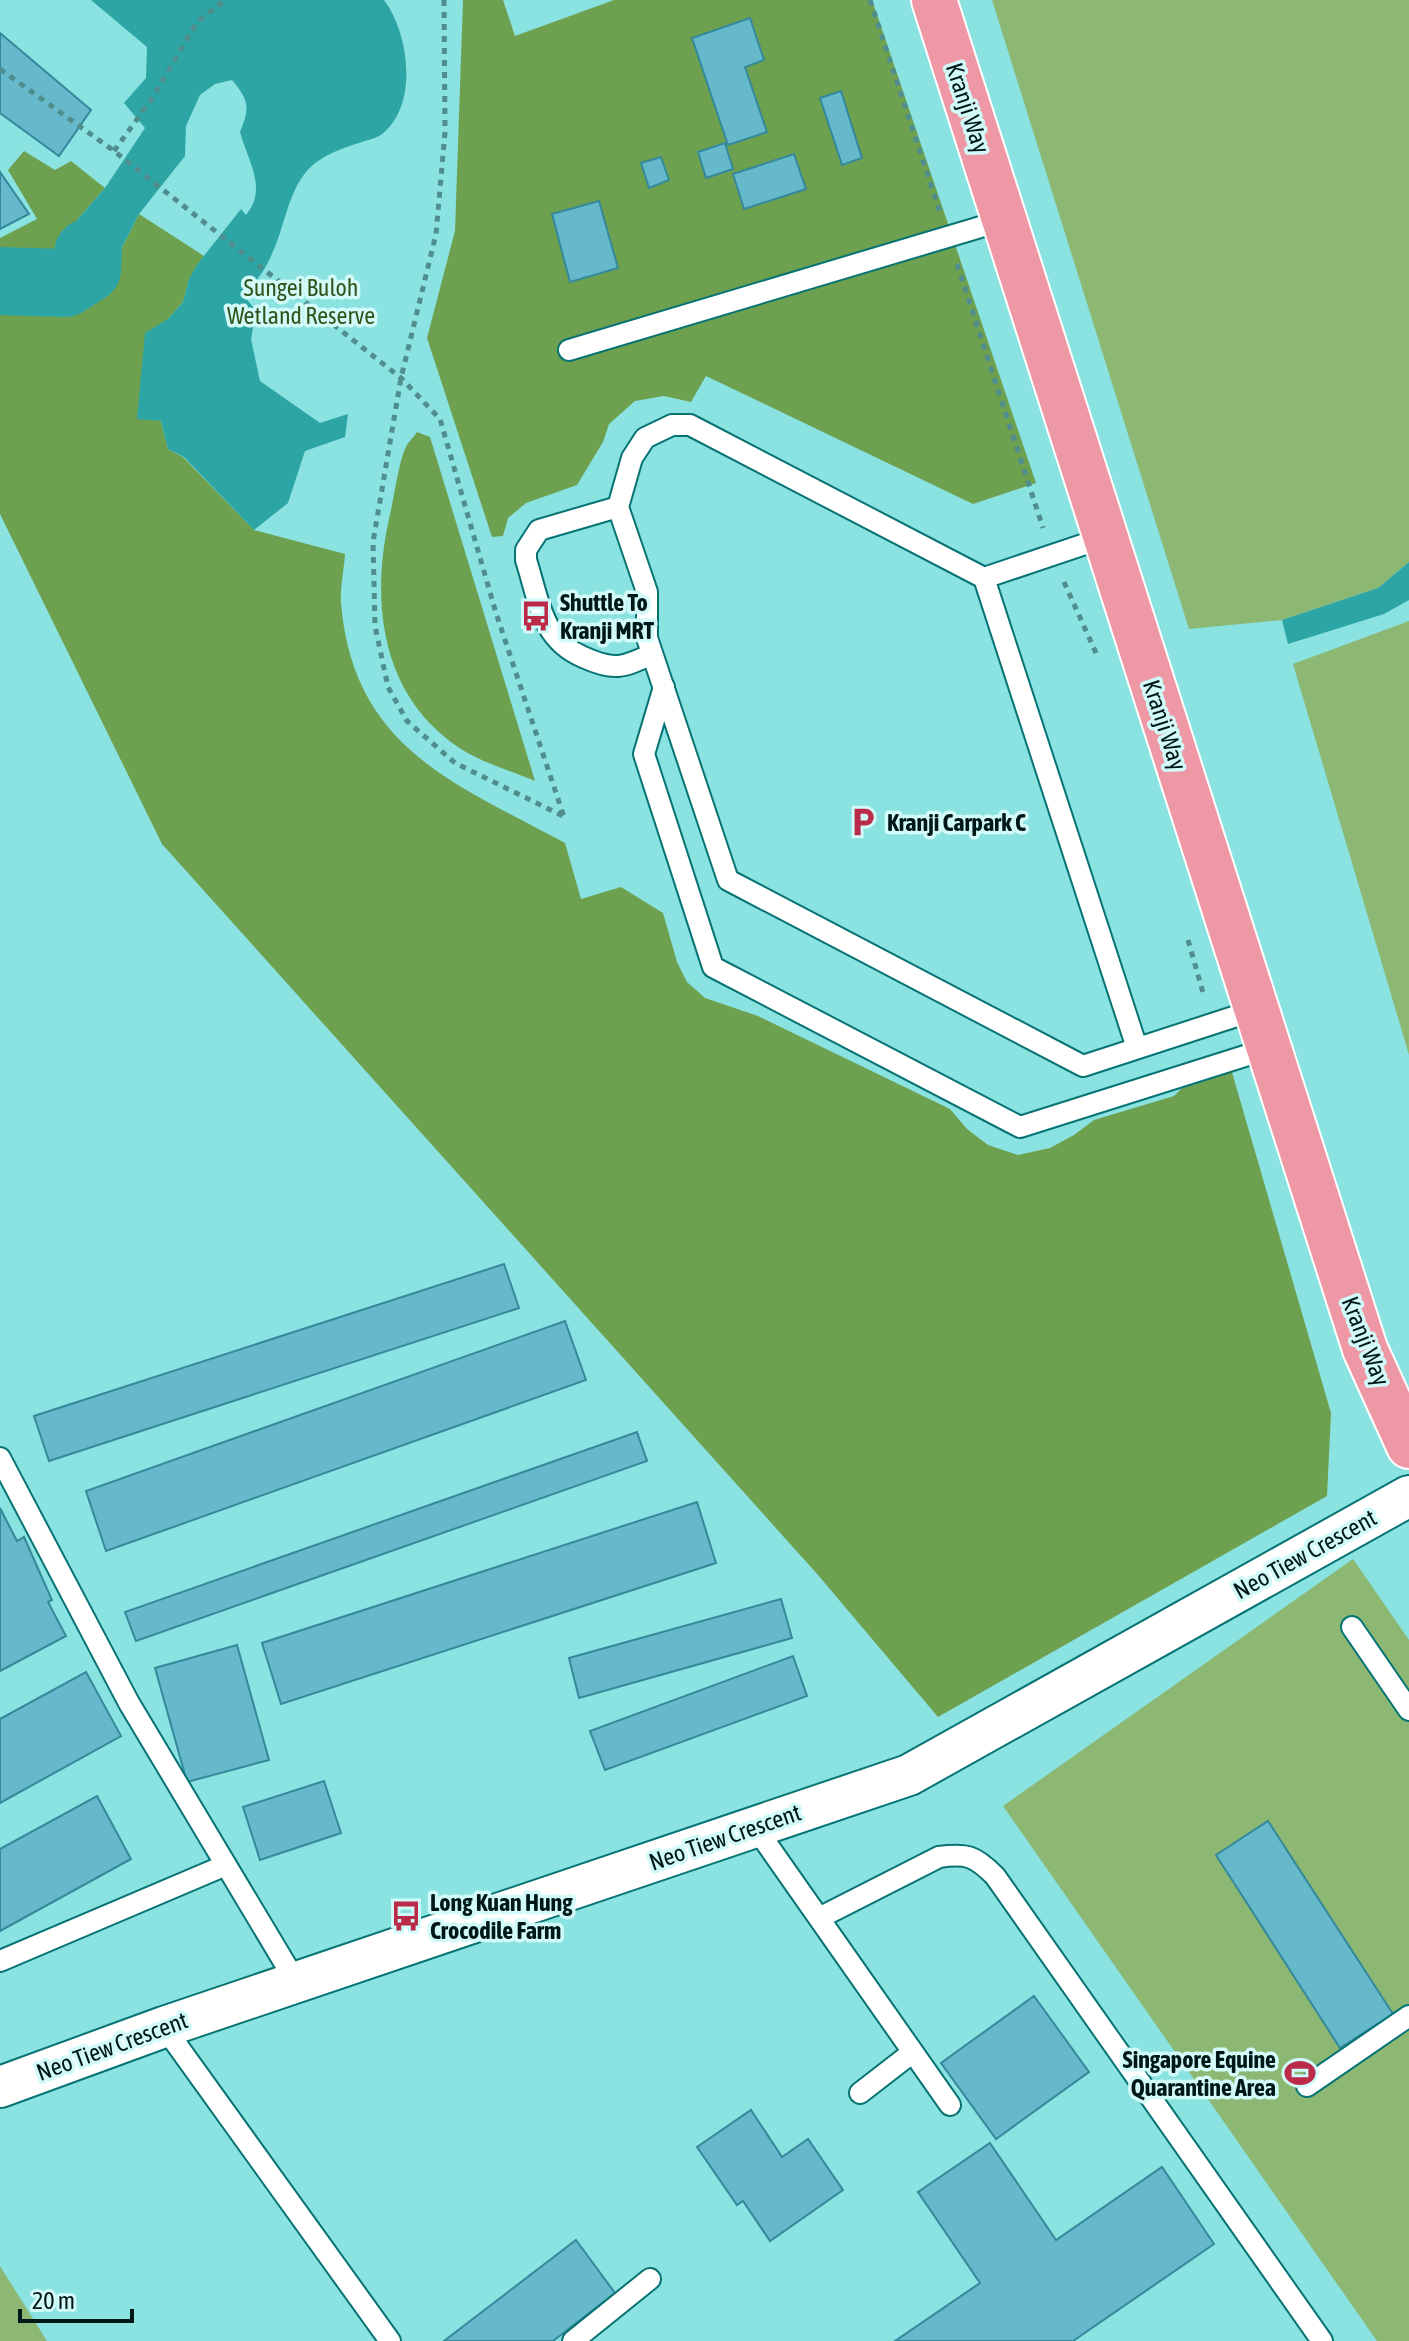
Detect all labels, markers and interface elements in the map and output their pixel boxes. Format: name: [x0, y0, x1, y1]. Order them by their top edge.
street label: Kranji Way: [941, 60, 995, 157]
park label: Sungei Buloh Wetland Reserve: [227, 274, 375, 329]
place label: Shuttle To Kranji MRT: [560, 589, 655, 644]
bus stop icon: Shuttle To Kranji MRT: [519, 599, 553, 633]
street label: Kranji Way: [1138, 677, 1192, 774]
parking icon: Kranji Carpark C: [846, 805, 880, 839]
place label: Kranji Carpark C: [887, 809, 1026, 836]
street label: Kranji Way: [1337, 1293, 1395, 1389]
street label: Neo Tiew Crescent: [1229, 1504, 1381, 1604]
street label: Neo Tiew Crescent: [645, 1798, 805, 1876]
place label: Long Kuan Hung Crocodile Farm: [430, 1889, 573, 1944]
bus stop icon: Long Kuan Hung Crocodile Farm: [389, 1899, 423, 1933]
street label: Neo Tiew Crescent: [33, 2006, 191, 2086]
place label: Singapore Equine Quarantine Area: [1123, 2046, 1276, 2101]
sports icon: Singapore Equine Quarantine Area: [1283, 2056, 1317, 2090]
scale bar: [20, 2273, 132, 2323]
text: 20 m: [32, 2287, 75, 2314]

